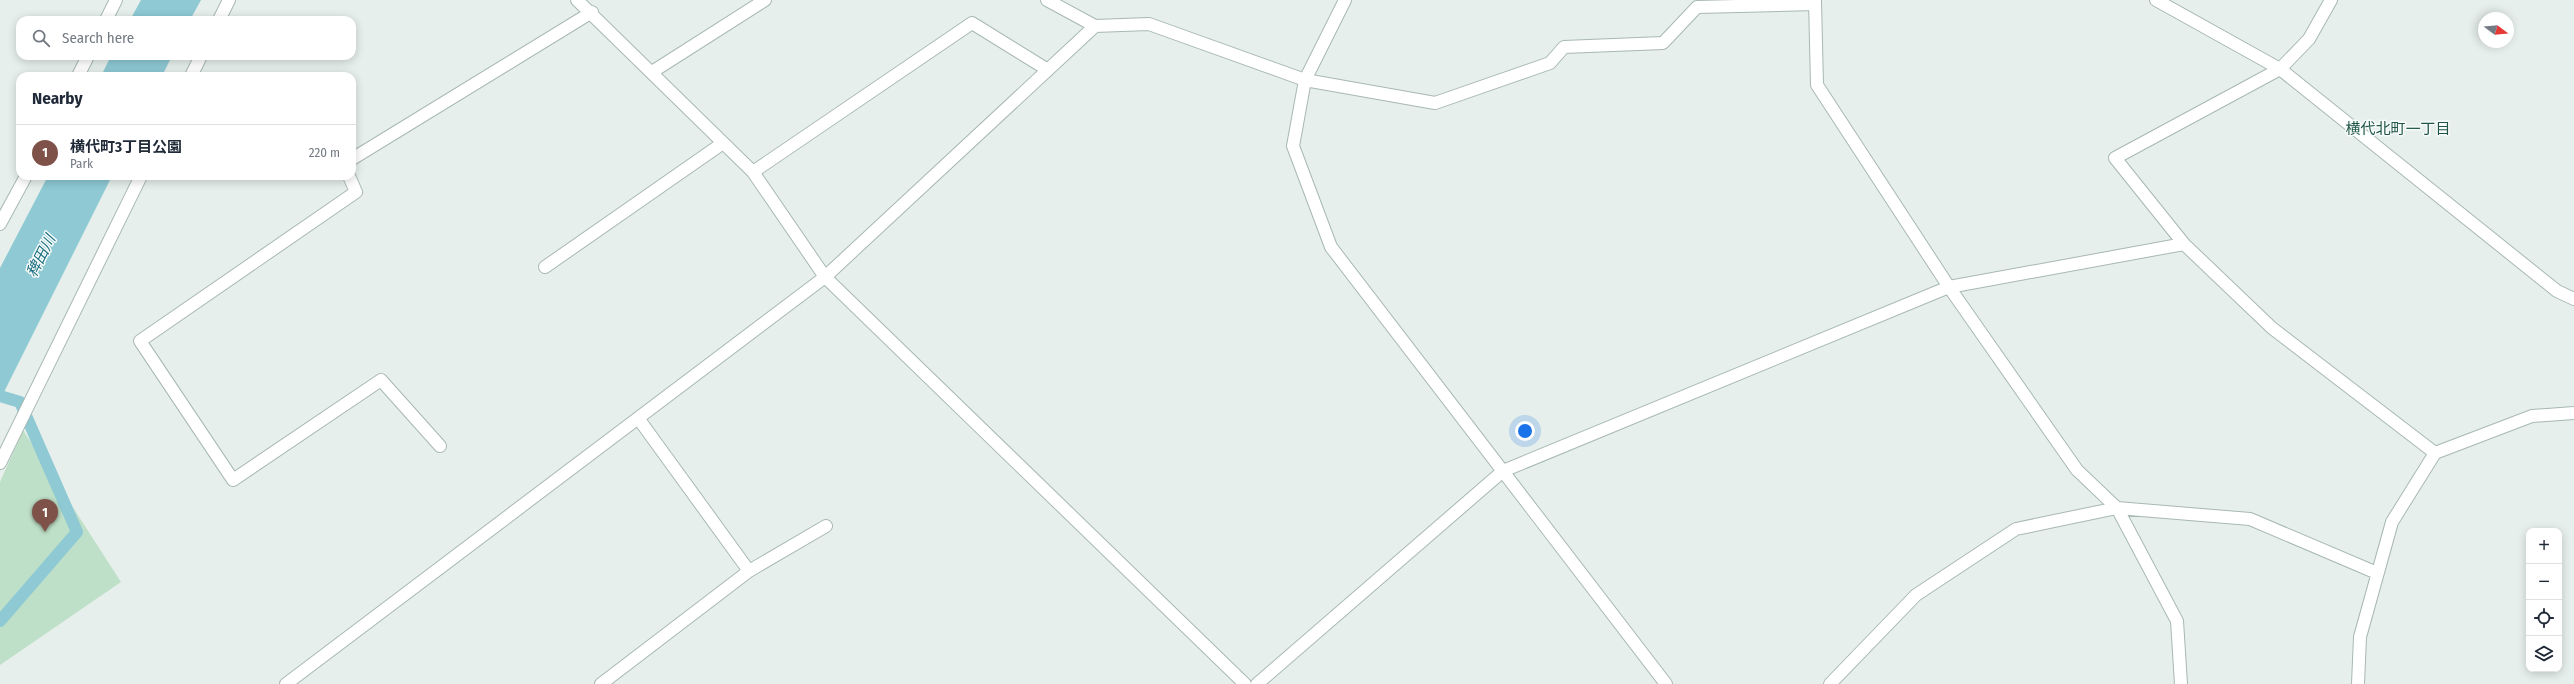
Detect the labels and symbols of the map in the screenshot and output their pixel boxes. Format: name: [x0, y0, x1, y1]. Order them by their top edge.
north arrow: [2478, 12, 2514, 48]
district label: 横代北町一丁目: [2345, 120, 2451, 138]
water label: 稗田川: [23, 230, 60, 280]
your location: [1515, 421, 1535, 441]
pin: 1: [32, 499, 58, 532]

